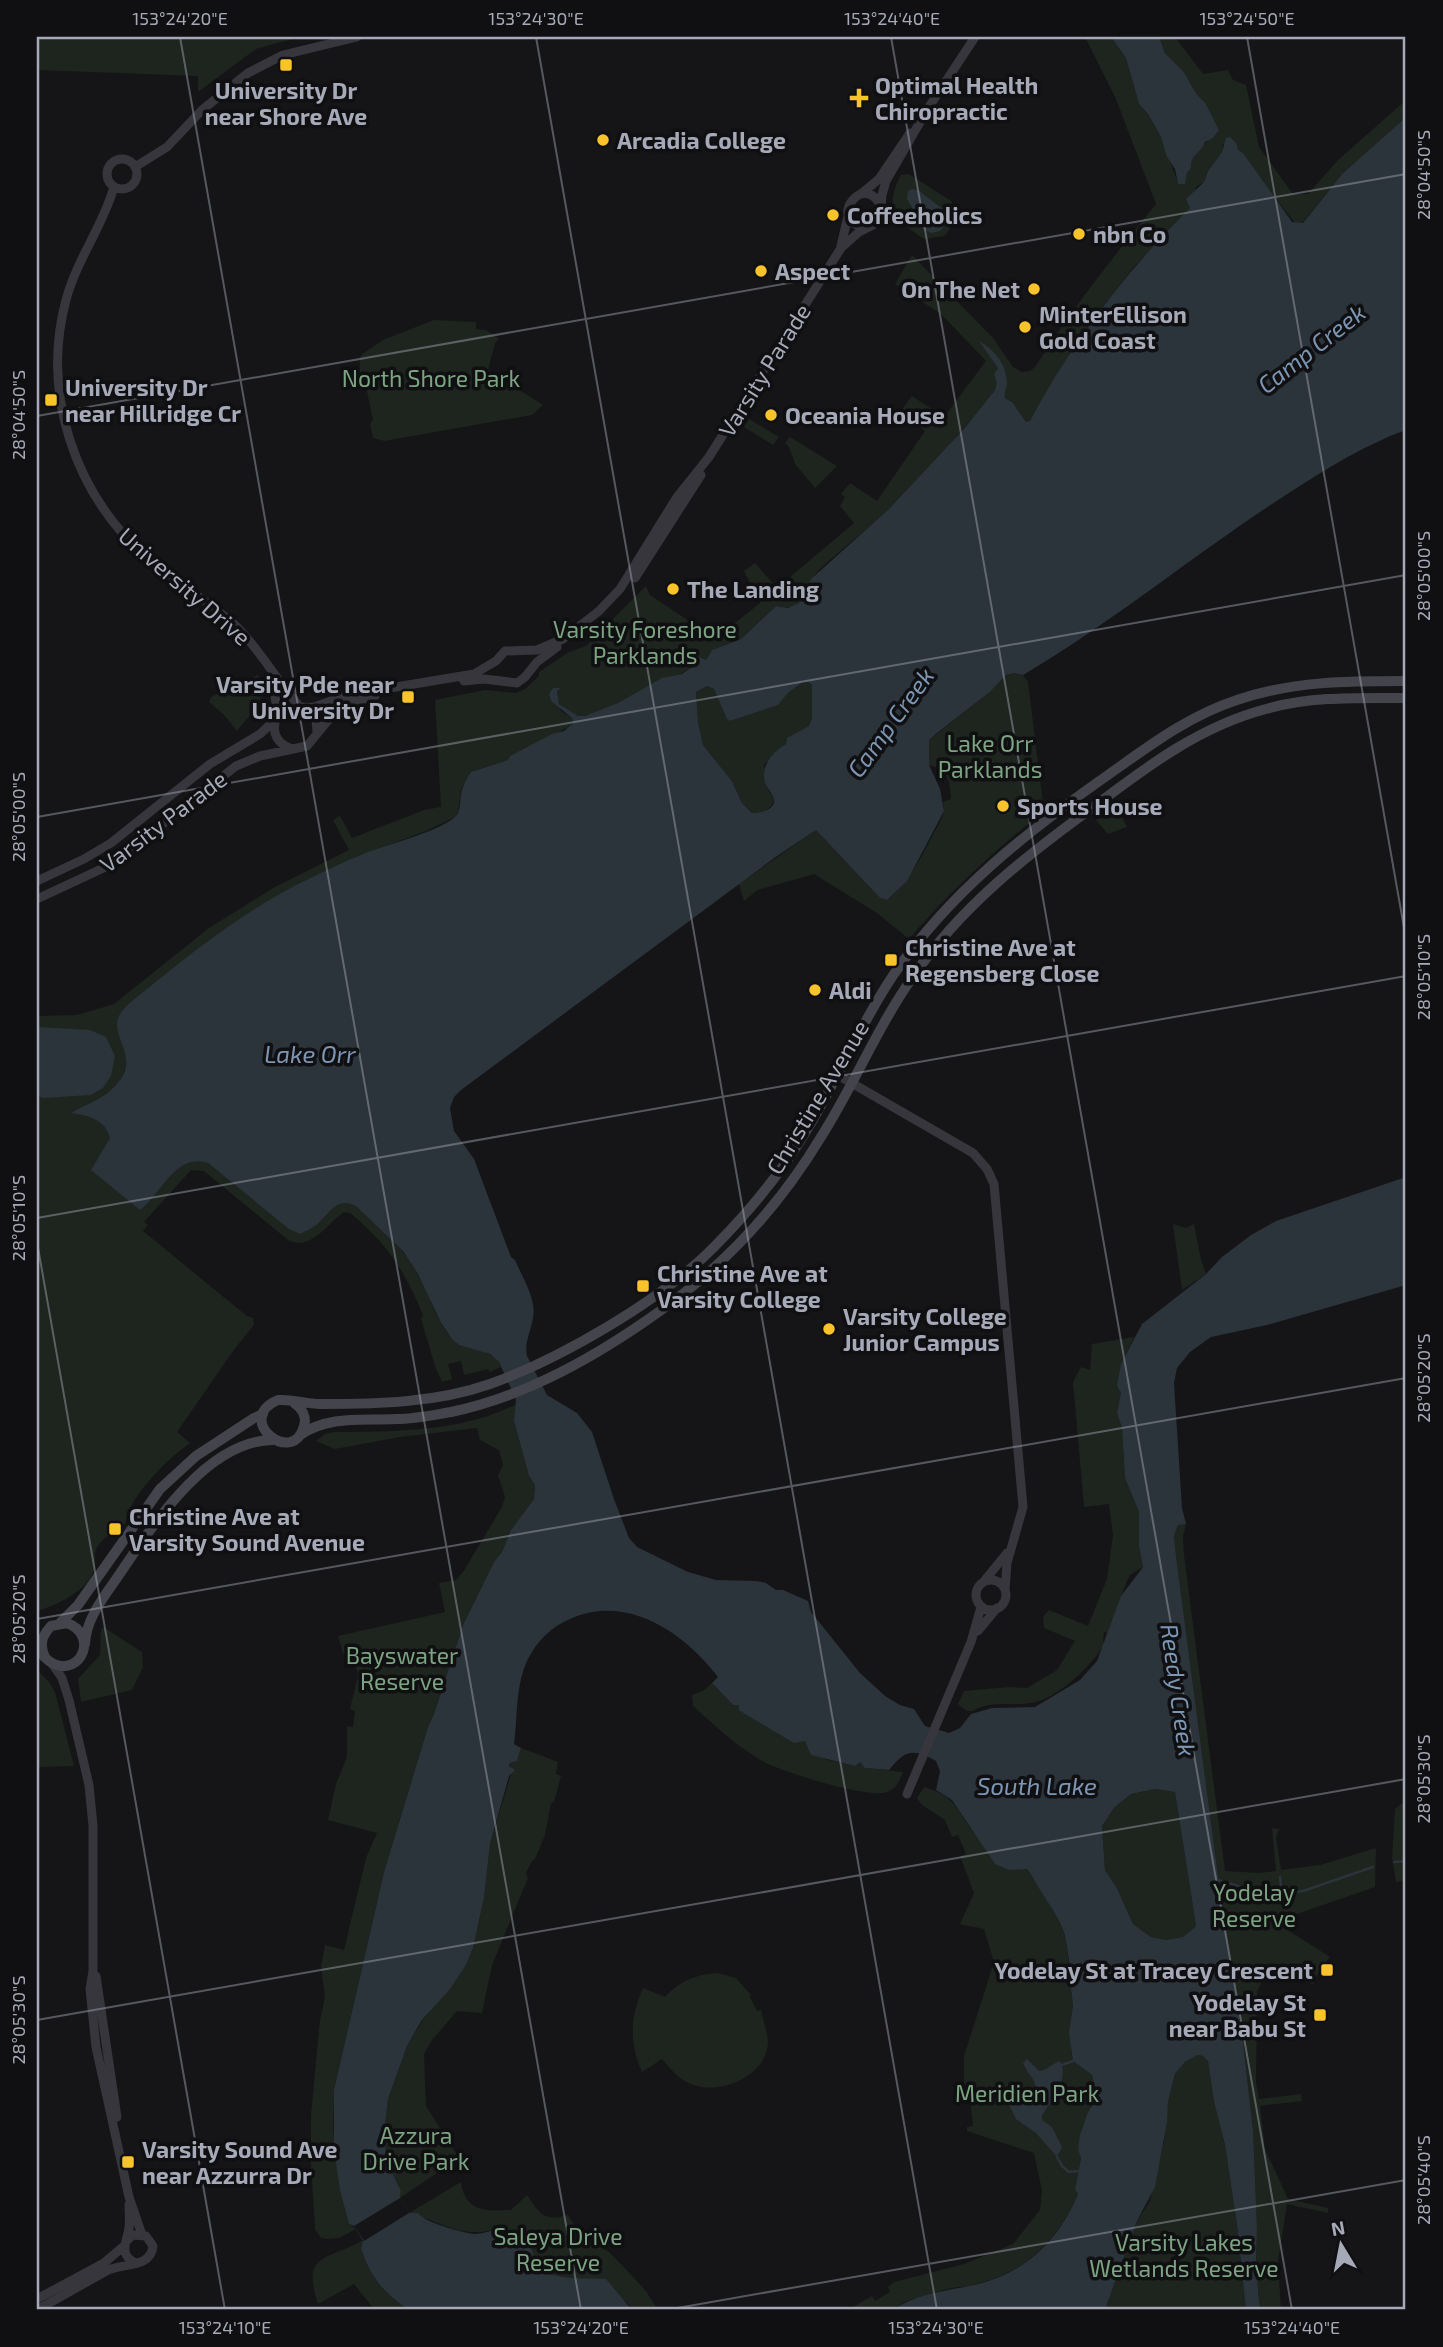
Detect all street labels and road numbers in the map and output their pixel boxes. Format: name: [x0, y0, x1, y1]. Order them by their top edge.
street label: Varsity Parade: [712, 298, 816, 442]
street label: University Drive: [113, 521, 257, 651]
street label: Varsity Parade: [94, 764, 232, 878]
street label: Christine Avenue: [760, 1015, 874, 1179]

